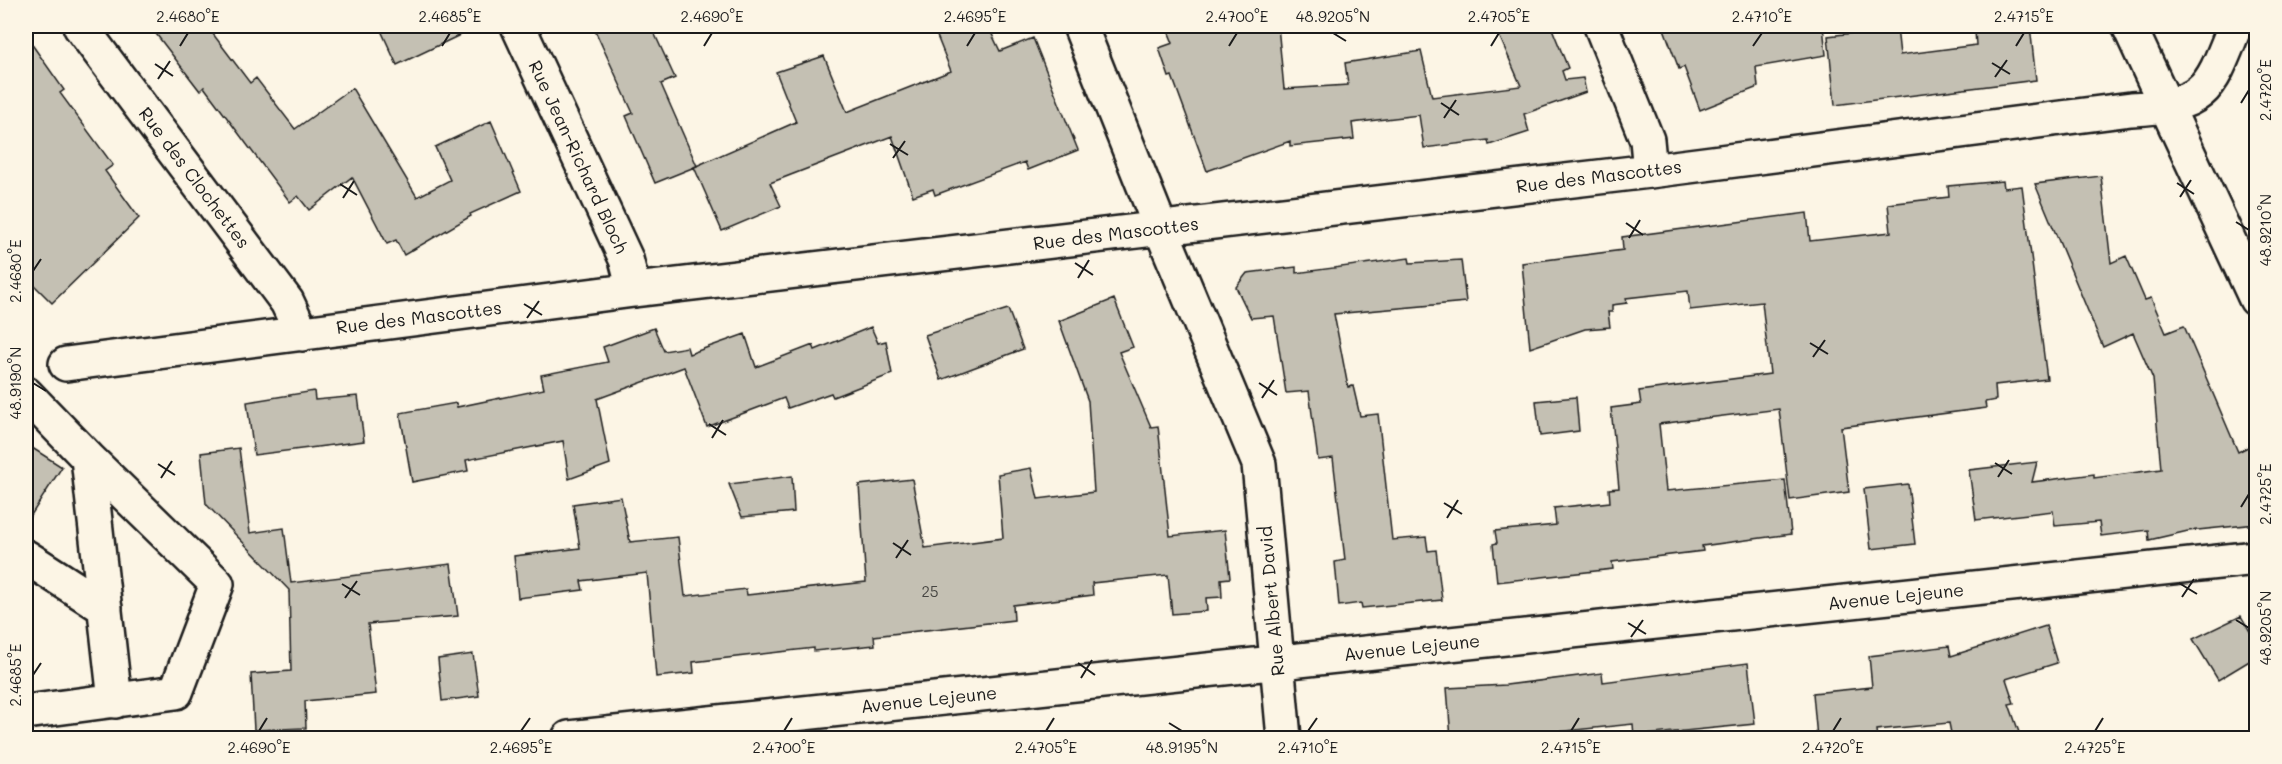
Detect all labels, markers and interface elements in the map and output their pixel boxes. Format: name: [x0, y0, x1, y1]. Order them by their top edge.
text: 2.4680°E: [156, 6, 220, 26]
text: 2.4685°E: [419, 6, 482, 26]
text: 2.4690°E: [680, 6, 744, 26]
text: 2.4695°E: [944, 6, 1007, 26]
text: 2.4700°E: [1206, 6, 1269, 26]
text: 48.9205°N: [1296, 6, 1370, 26]
text: 2.4705°E: [1468, 6, 1531, 26]
text: 2.4710°E: [1732, 6, 1793, 26]
text: 2.4715°E: [1994, 6, 2054, 26]
street label: Rue Jean-Richard Bloch: [524, 56, 634, 257]
text: 2.4720°E: [2255, 59, 2275, 121]
street label: Rue des Clochettes: [134, 102, 256, 253]
street label: Rue des Mascottes: [1515, 154, 1683, 198]
text: 48.9210°N: [2255, 194, 2275, 266]
street label: Rue des Mascottes: [1032, 211, 1200, 255]
text: 2.4680°E: [5, 239, 25, 303]
street label: Rue des Mascottes: [335, 295, 503, 339]
text: 48.9190°N: [5, 347, 25, 419]
text: 2.4725°E: [2255, 463, 2275, 525]
street label: Rue Albert David: [1252, 525, 1290, 677]
street label: Avenue Lejeune: [1827, 577, 1965, 615]
house number: 25: [921, 581, 939, 601]
text: 48.9205°N: [2255, 591, 2275, 665]
street label: Avenue Lejeune: [1343, 628, 1481, 666]
text: 2.4685°E: [5, 643, 25, 706]
street label: Avenue Lejeune: [860, 680, 998, 718]
text: 2.4690°E: [227, 737, 291, 757]
text: 2.4695°E: [490, 737, 553, 757]
text: 2.4700°E: [753, 737, 816, 757]
text: 2.4705°E: [1015, 737, 1078, 757]
text: 48.9195°N: [1146, 737, 1218, 757]
text: 2.4710°E: [1278, 737, 1339, 757]
text: 2.4715°E: [1541, 737, 1601, 757]
text: 2.4720°E: [1802, 737, 1864, 757]
text: 2.4725°E: [2064, 737, 2126, 757]

